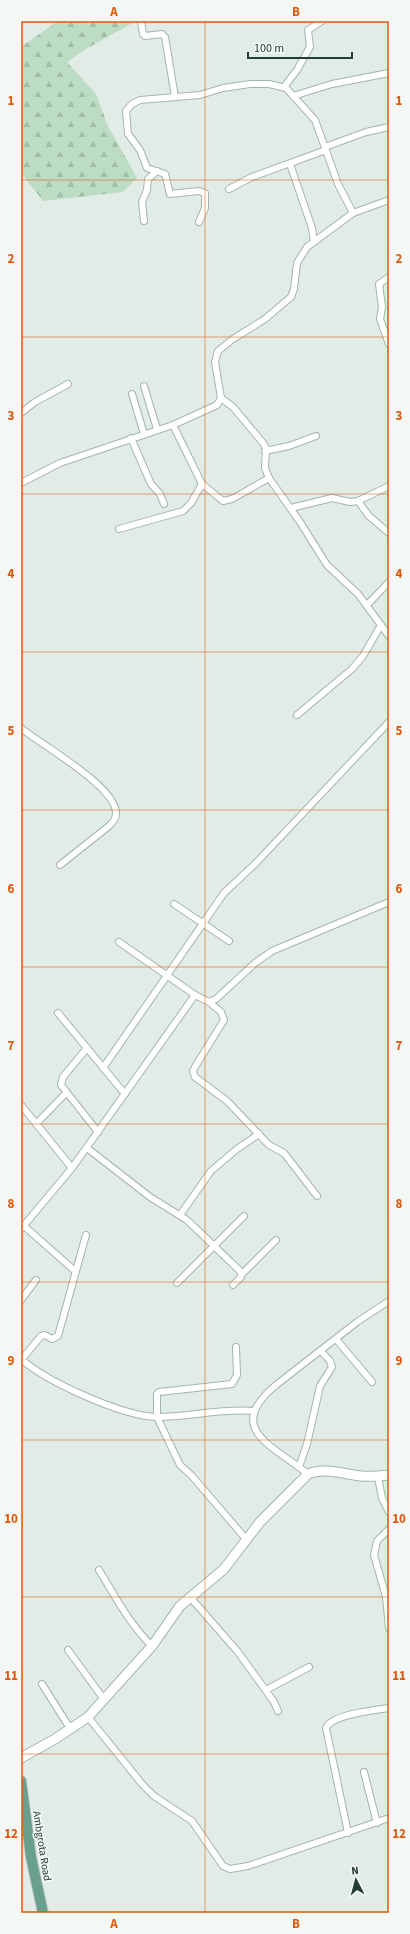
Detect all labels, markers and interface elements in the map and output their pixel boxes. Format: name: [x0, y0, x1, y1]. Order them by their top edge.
text: A: [109, 3, 118, 21]
text: B: [292, 3, 300, 21]
scale bar: [248, 34, 352, 60]
text: 100 m: [254, 40, 284, 57]
text: 1: [8, 92, 15, 110]
text: 1: [396, 92, 403, 110]
text: 2: [8, 250, 15, 268]
text: 2: [396, 250, 403, 268]
text: 3: [8, 407, 15, 425]
text: 3: [396, 407, 403, 425]
text: 4: [8, 565, 15, 583]
text: 4: [396, 565, 403, 583]
text: 5: [8, 722, 15, 740]
text: 5: [396, 722, 403, 740]
text: 6: [8, 880, 15, 898]
text: 6: [396, 880, 403, 898]
text: 7: [8, 1037, 15, 1055]
text: 7: [396, 1037, 403, 1055]
text: 8: [8, 1195, 15, 1213]
text: 8: [396, 1195, 403, 1213]
text: 9: [8, 1352, 15, 1370]
text: 9: [396, 1352, 403, 1370]
text: 10: [4, 1510, 18, 1528]
text: 10: [392, 1510, 406, 1528]
text: 11: [4, 1667, 18, 1685]
text: 11: [392, 1667, 406, 1685]
street label: Ambgrota Road: [29, 1810, 55, 1882]
text: 12: [4, 1825, 18, 1843]
text: 12: [392, 1825, 406, 1843]
north arrow: [336, 1860, 376, 1900]
text: N: [351, 1863, 359, 1878]
text: A: [109, 1915, 118, 1933]
text: B: [292, 1915, 300, 1933]

